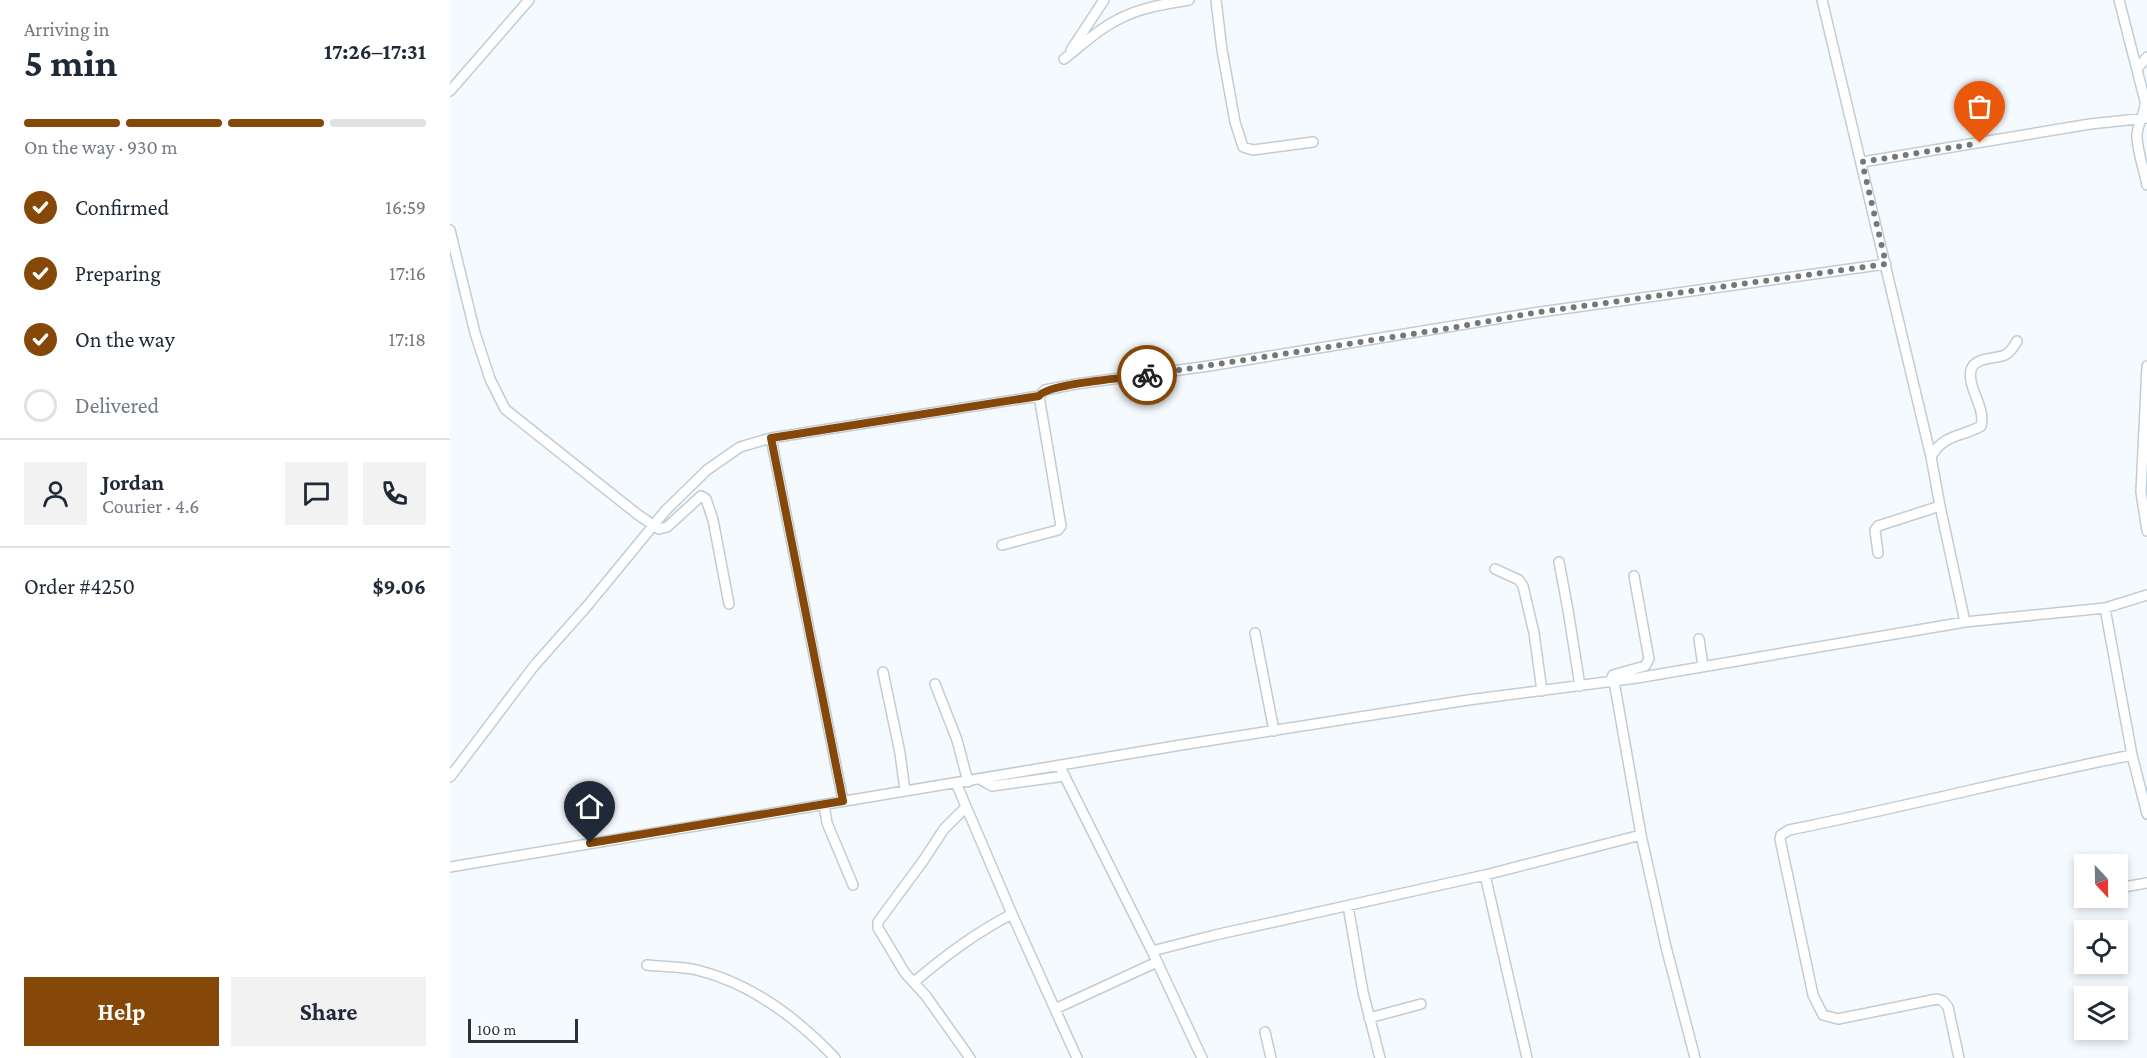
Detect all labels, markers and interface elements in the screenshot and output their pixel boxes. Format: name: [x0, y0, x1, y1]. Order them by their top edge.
text: Arriving in: [24, 18, 109, 40]
text: 17:26–17:31: [324, 39, 426, 64]
text: 5 min: [24, 41, 117, 84]
pin: [1954, 81, 2005, 143]
icon: bag: [1963, 90, 1996, 123]
text: On the way · 930 m: [24, 136, 178, 158]
icon: check: [24, 191, 57, 224]
text: Confirmed: [75, 195, 169, 220]
text: 16:59: [385, 196, 426, 218]
icon: check: [24, 257, 57, 290]
text: Preparing: [75, 261, 161, 286]
text: 17:16: [389, 262, 426, 284]
icon: check: [24, 323, 57, 356]
text: On the way: [75, 327, 175, 352]
text: 17:18: [388, 328, 426, 350]
courier: [1117, 345, 1177, 405]
icon: bike: [1131, 359, 1164, 392]
text: Delivered: [75, 393, 159, 418]
button: person: [24, 462, 87, 525]
button: chat: [285, 462, 348, 525]
button: phone: [363, 462, 426, 525]
text: Jordan: [102, 470, 164, 495]
text: Courier · 4.6: [102, 495, 200, 517]
text: Order #4250: [24, 574, 135, 599]
text: $9.06: [373, 574, 426, 599]
pin: [564, 781, 615, 843]
icon: home: [573, 790, 606, 823]
north arrow: [2074, 854, 2128, 908]
map controls: [2074, 854, 2128, 1040]
button: locate: [2074, 920, 2128, 974]
button: Help: [24, 977, 219, 1046]
button: Share: [231, 977, 426, 1046]
button: layers: [2074, 986, 2128, 1040]
scale bar: [468, 1016, 578, 1044]
text: 100 m: [477, 1021, 516, 1038]

